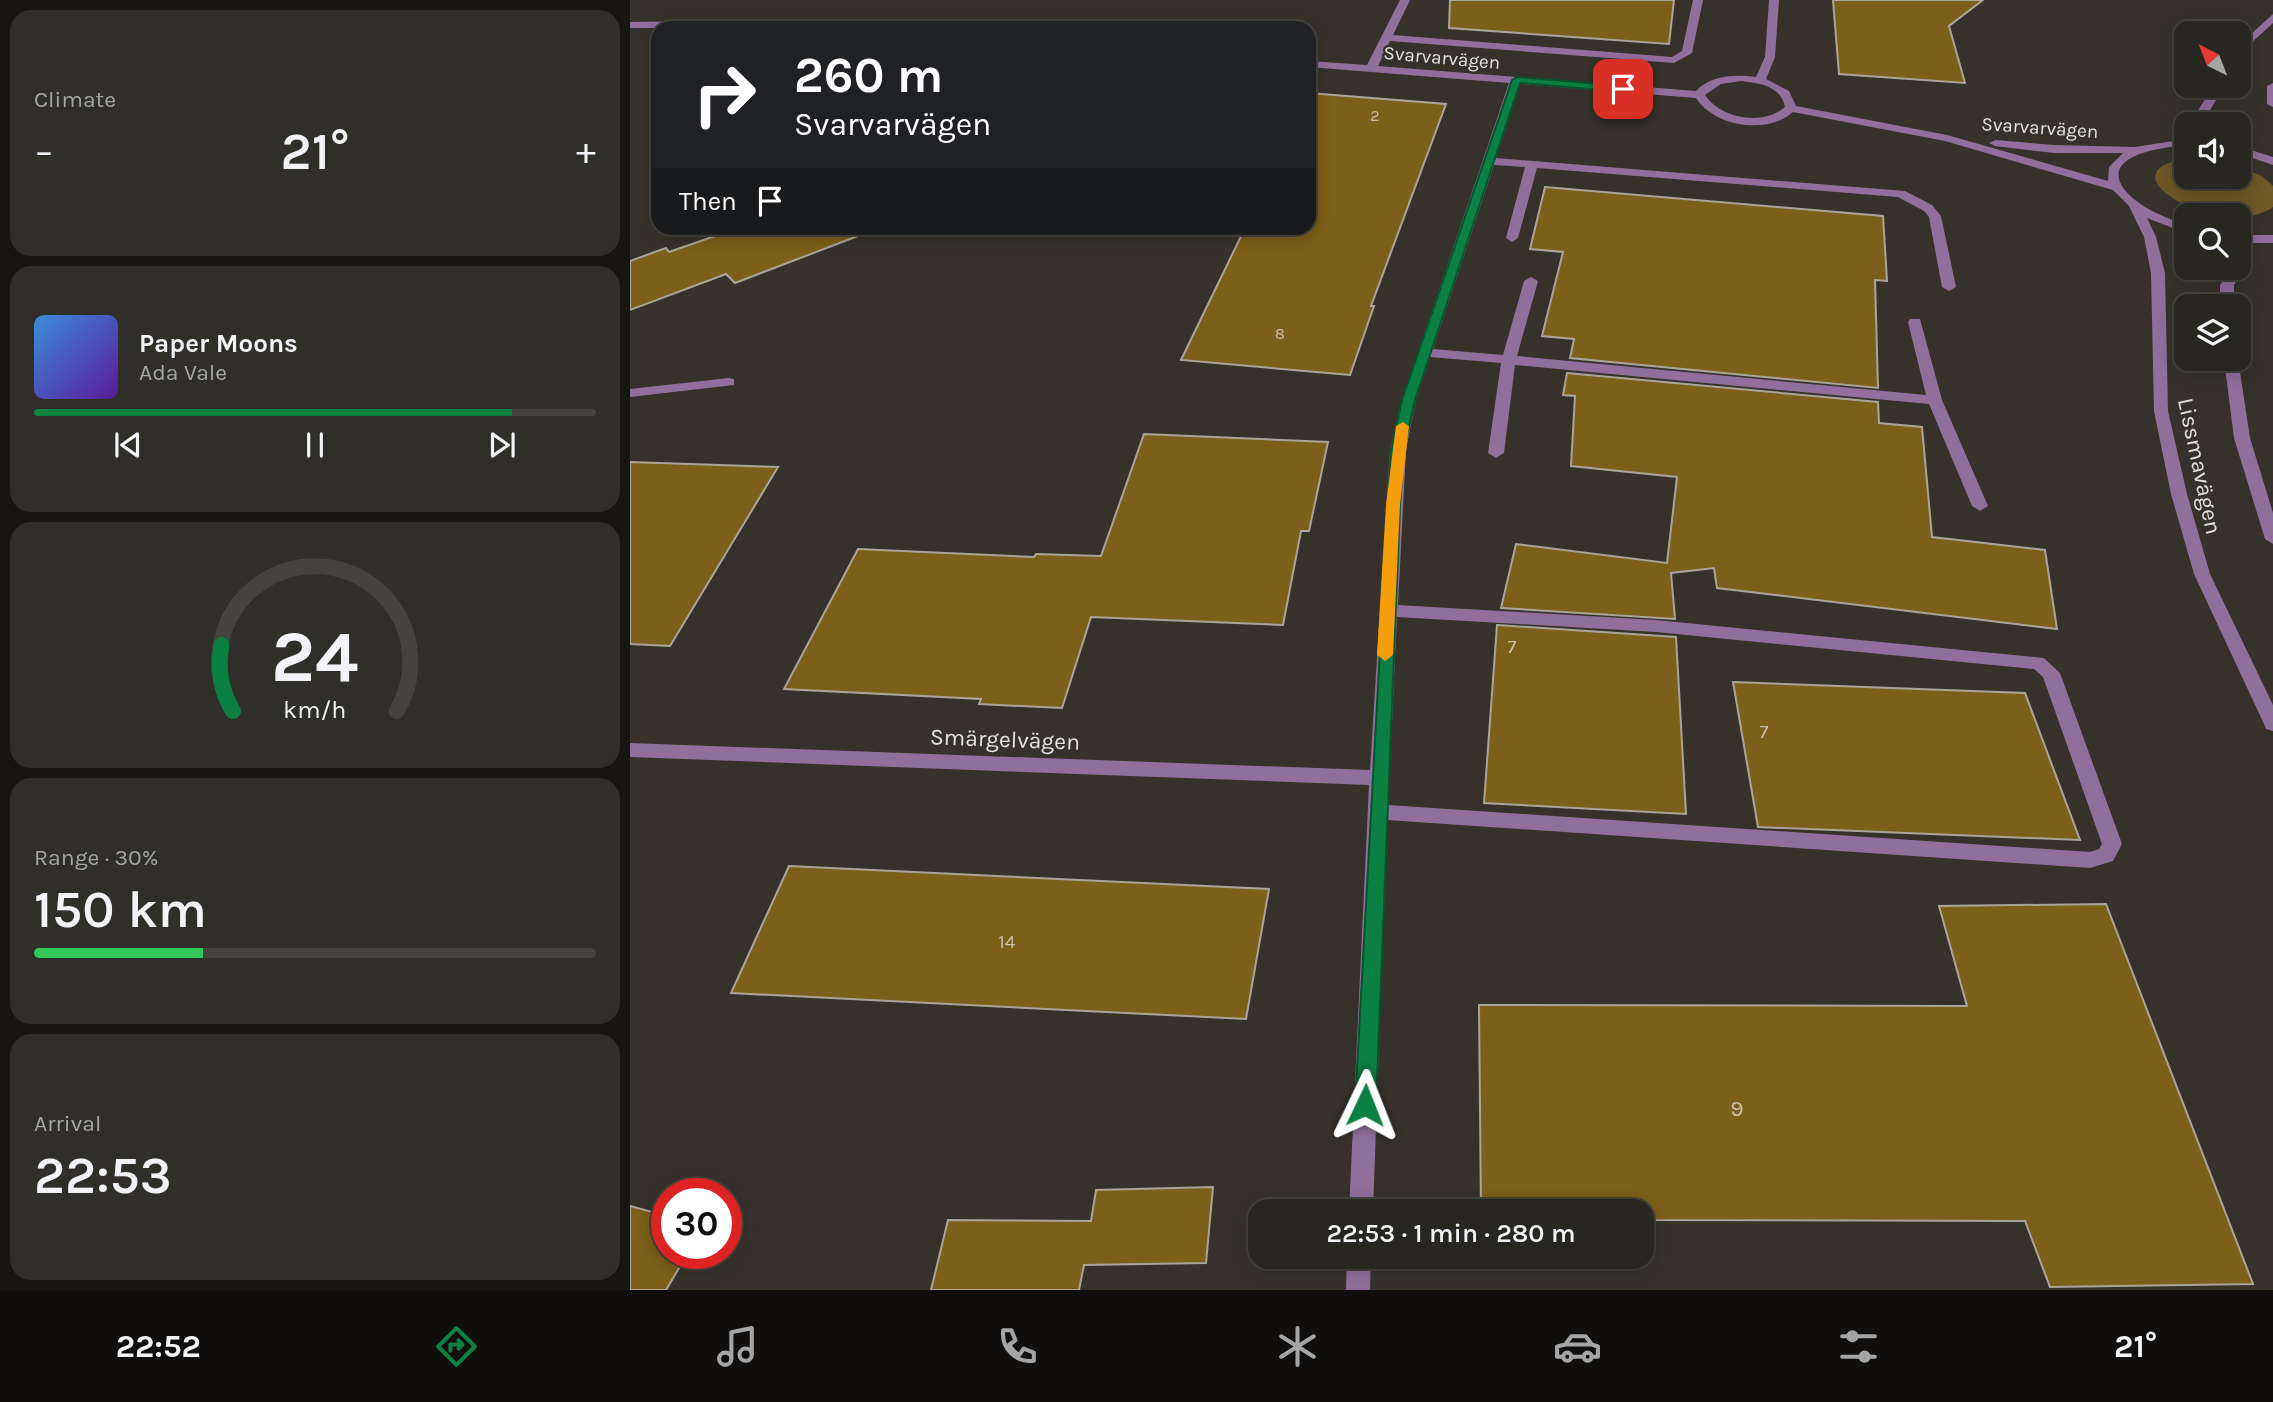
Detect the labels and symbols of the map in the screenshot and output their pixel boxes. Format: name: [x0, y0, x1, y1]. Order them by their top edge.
north arrow: [2174, 21, 2250, 98]
street label: Svarvarvägen: [1383, 42, 1501, 74]
pin: [1593, 59, 1653, 119]
house number: 2: [1370, 106, 1380, 125]
street label: Svarvarvägen: [1981, 113, 2099, 143]
house number: 8: [1275, 324, 1285, 343]
street label: Lissmavägen: [2172, 395, 2227, 537]
house number: 7: [1508, 636, 1517, 658]
house number: 7: [1760, 721, 1769, 743]
street label: Smärgelvägen: [929, 723, 1080, 756]
house number: 14: [999, 931, 1016, 953]
position arrow: [1328, 1068, 1402, 1142]
house number: 9: [1730, 1095, 1744, 1122]
speed limit sign: 30: [651, 1178, 742, 1269]

